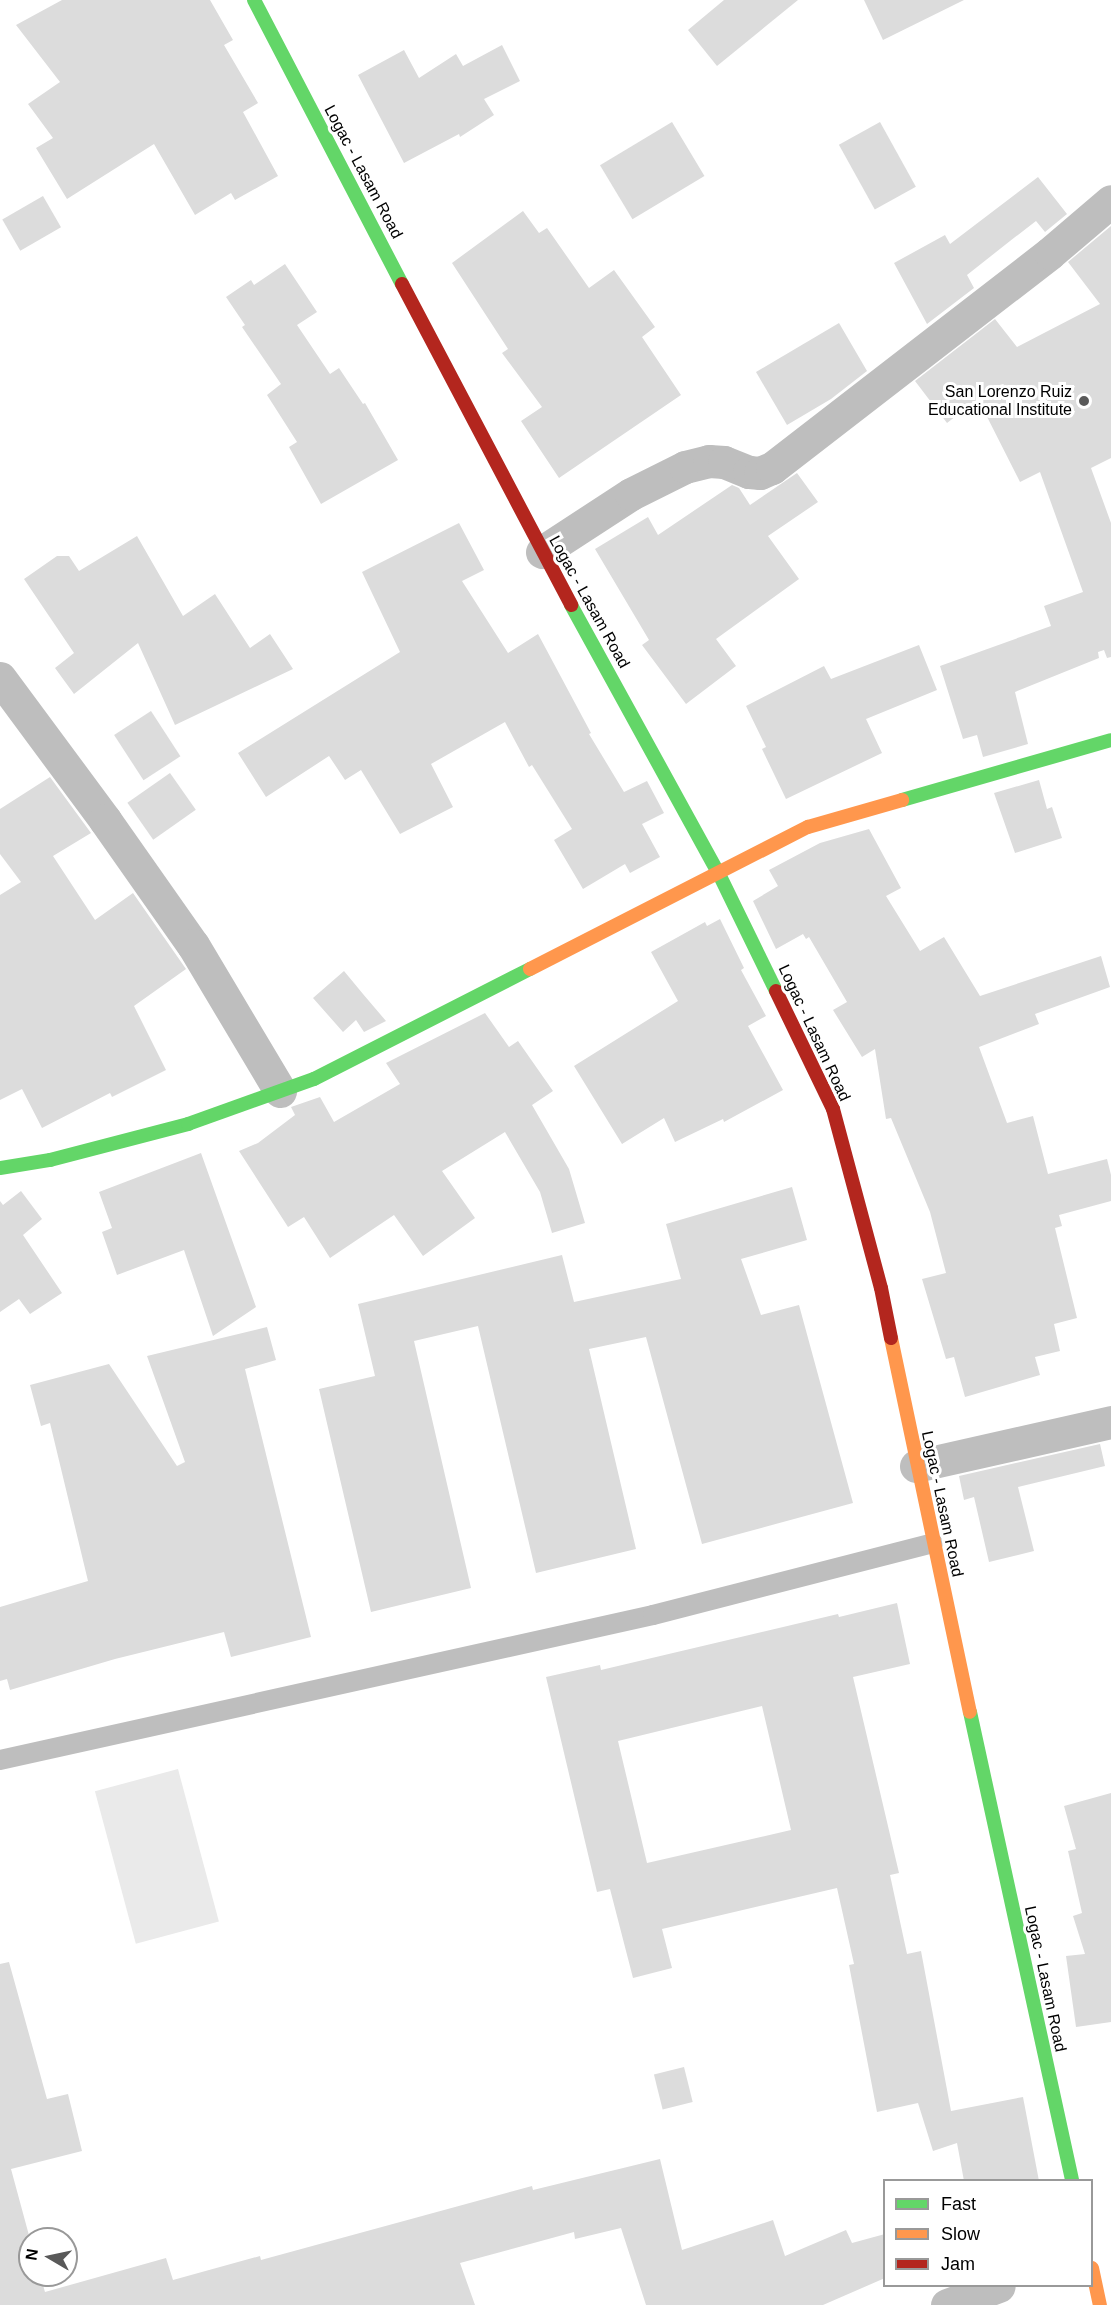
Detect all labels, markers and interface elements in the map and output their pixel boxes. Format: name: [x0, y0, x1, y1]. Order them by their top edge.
street label: Logac - Lasam Road: [320, 102, 406, 242]
place label: San Lorenzo Ruiz Educational Institute: [928, 382, 1072, 420]
marker: San Lorenzo Ruiz Educational Institute: [1077, 394, 1091, 408]
street label: Logac - Lasam Road: [545, 532, 633, 672]
street label: Logac - Lasam Road: [774, 962, 854, 1104]
street label: Logac - Lasam Road: [917, 1429, 967, 1579]
street label: Logac - Lasam Road: [1020, 1904, 1070, 2054]
legend: [883, 2179, 1093, 2287]
text: Fast: [941, 2194, 976, 2214]
text: Slow: [941, 2224, 980, 2244]
north arrow: [18, 2227, 78, 2287]
text: N: [22, 2247, 41, 2261]
text: Jam: [941, 2254, 975, 2274]

